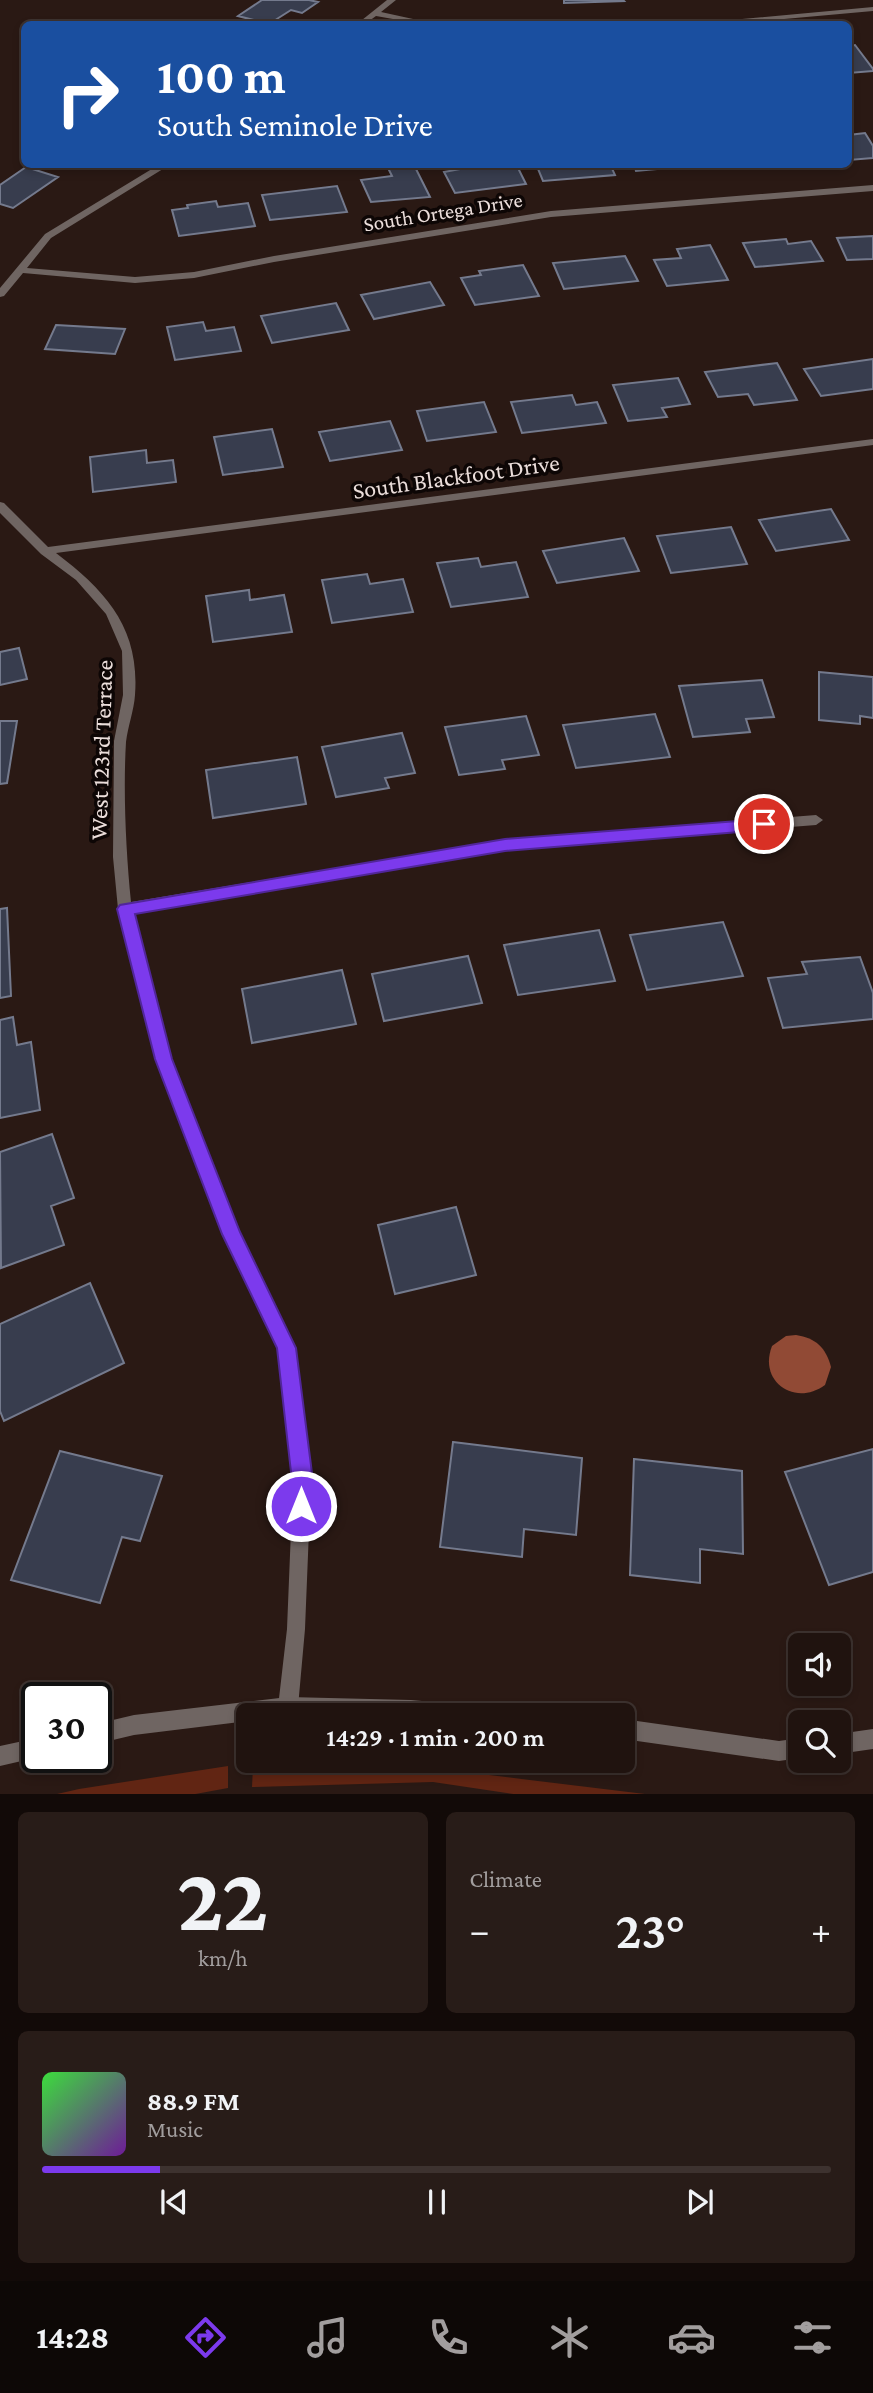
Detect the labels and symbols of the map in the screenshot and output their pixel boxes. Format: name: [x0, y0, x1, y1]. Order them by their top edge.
street label: South Ortega Drive: [362, 188, 524, 236]
street label: South Blackfoot Drive: [351, 448, 561, 504]
street label: West 123rd Terrace: [84, 660, 118, 840]
pin: [734, 794, 794, 854]
position arrow: [264, 1469, 338, 1543]
speed limit sign: 30: [21, 1682, 112, 1773]

